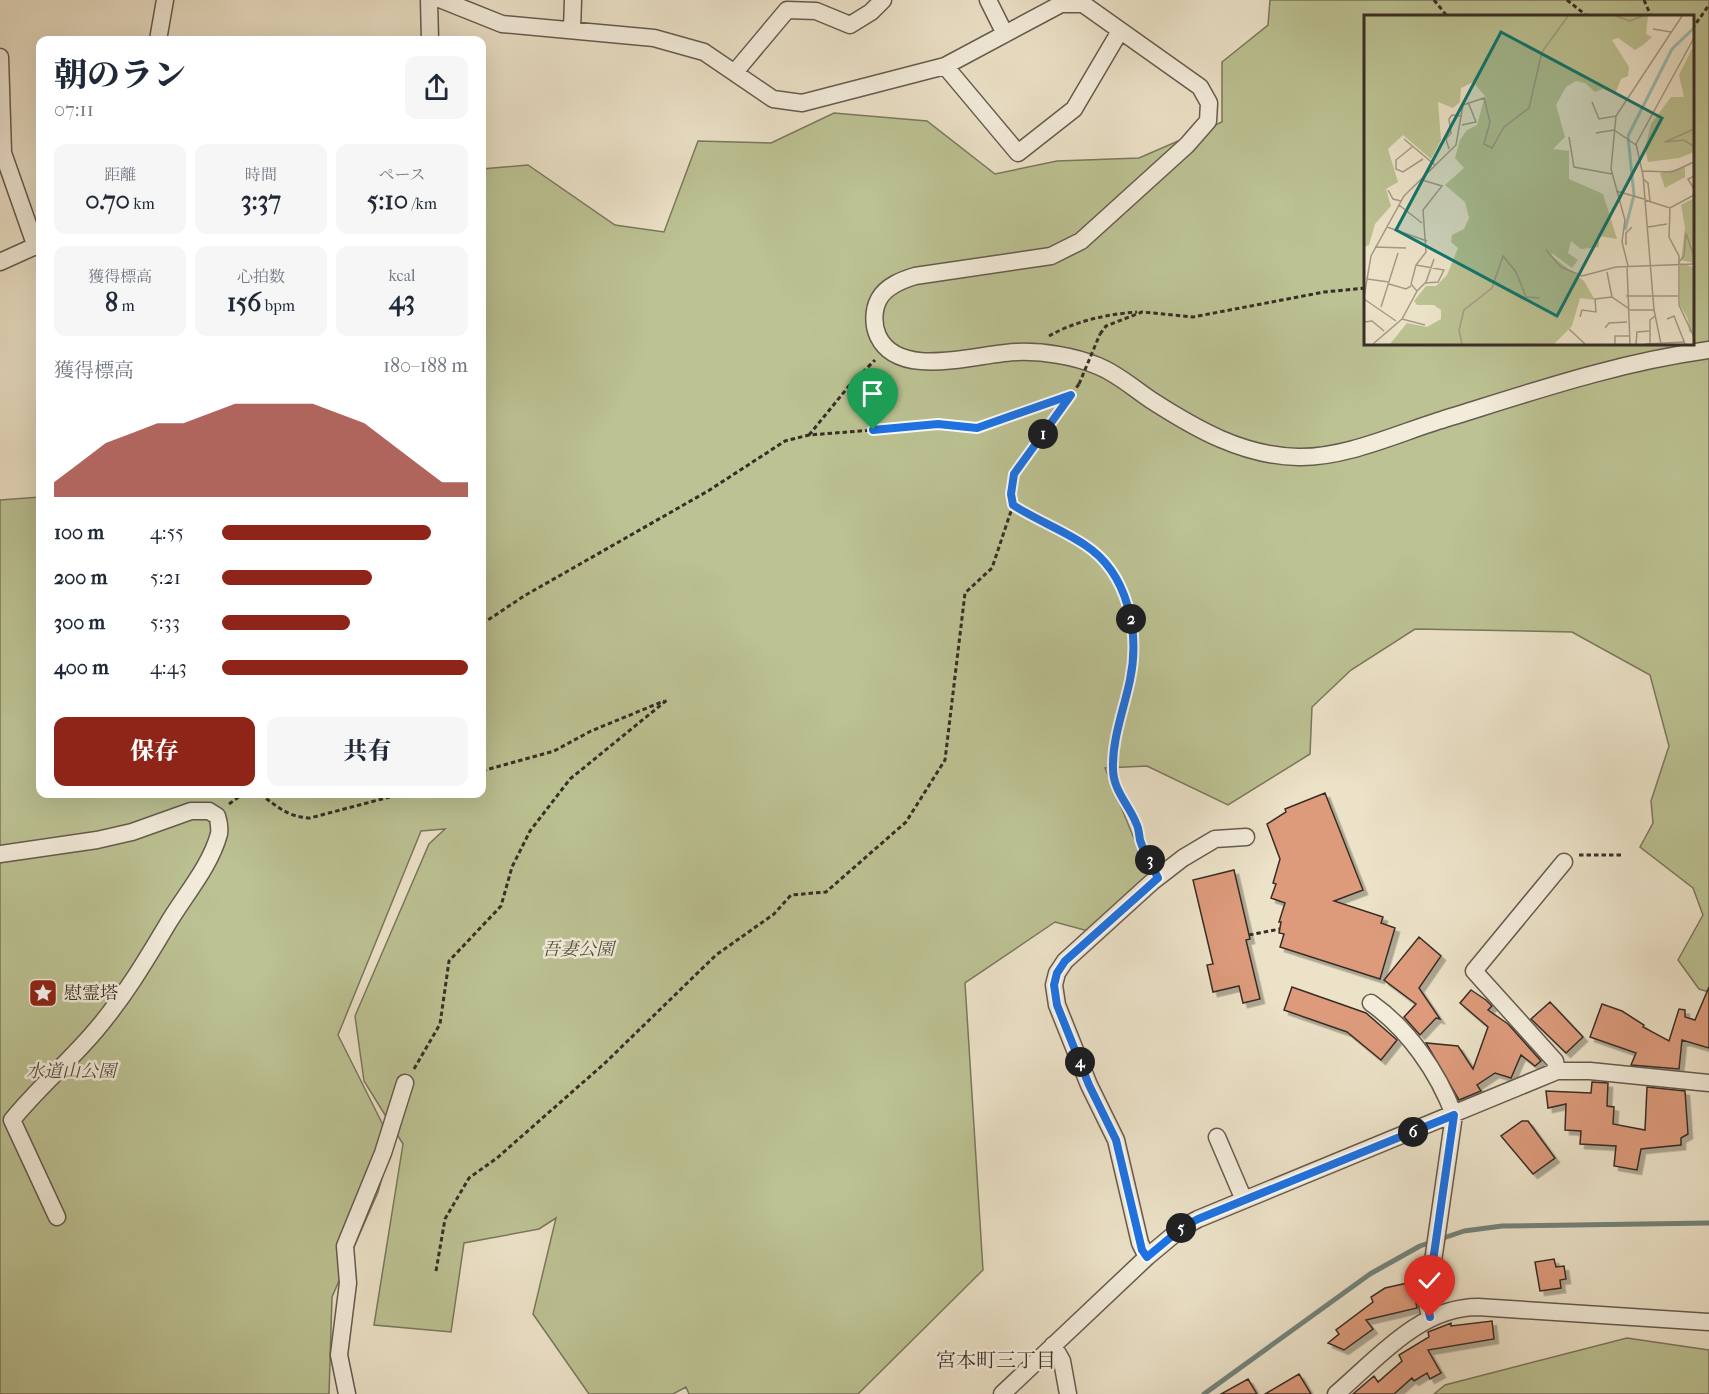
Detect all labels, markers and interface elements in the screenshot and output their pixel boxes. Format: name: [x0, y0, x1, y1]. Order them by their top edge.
inset map: [1364, 15, 1694, 345]
text: 朝のラン: [54, 56, 186, 95]
button: share: [405, 56, 468, 119]
text: 07:11: [54, 98, 94, 121]
text: 距離: [104, 165, 136, 184]
text: 時間: [245, 165, 277, 184]
text: ペース: [378, 165, 426, 184]
text: 0.70: [85, 185, 130, 216]
text: 3:37: [241, 185, 281, 216]
text: 5:10: [367, 185, 408, 216]
text: km: [130, 194, 155, 213]
text: /km: [408, 194, 437, 213]
text: kcal: [389, 266, 415, 285]
text: 獲得標高: [88, 267, 152, 286]
text: 心拍数: [237, 267, 285, 286]
text: 43: [389, 285, 415, 316]
text: 8: [105, 287, 118, 318]
text: 156: [227, 287, 261, 318]
text: m: [118, 296, 135, 315]
text: bpm: [261, 296, 295, 315]
text: 180–188 m: [383, 354, 468, 377]
text: 獲得標高: [54, 359, 134, 382]
pin: [847, 368, 898, 430]
icon: arrive: [856, 377, 889, 410]
pin: 1: [1028, 419, 1058, 449]
text: 1: [1040, 424, 1046, 443]
text: 100 m: [54, 521, 104, 544]
text: 4:55: [150, 521, 184, 544]
text: 200 m: [54, 566, 107, 589]
text: 5:21: [150, 566, 181, 589]
pin: 2: [1116, 604, 1146, 634]
text: 2: [1127, 609, 1135, 628]
text: 300 m: [54, 611, 105, 634]
text: 5:33: [150, 611, 180, 634]
text: 400 m: [54, 656, 109, 679]
text: 4:43: [150, 656, 187, 679]
button: 保存: [54, 717, 255, 786]
button: 共有: [267, 717, 468, 786]
pin: 3: [1135, 845, 1165, 875]
text: 3: [1147, 850, 1153, 869]
park label: 吾妻公園: [542, 939, 617, 960]
place icon: 慰霊塔: [27, 977, 59, 1009]
place label: 慰霊塔: [64, 983, 118, 1004]
pin: 4: [1065, 1047, 1095, 1077]
text: 4: [1075, 1052, 1085, 1071]
park label: 水道山公園: [26, 1061, 119, 1082]
pin: 6: [1398, 1117, 1428, 1147]
text: 6: [1409, 1122, 1417, 1141]
pin: 5: [1166, 1213, 1196, 1243]
text: 5: [1178, 1218, 1184, 1237]
pin: [1404, 1255, 1455, 1317]
icon: check: [1413, 1264, 1446, 1297]
district label: 宮本町三丁目: [936, 1349, 1056, 1372]

